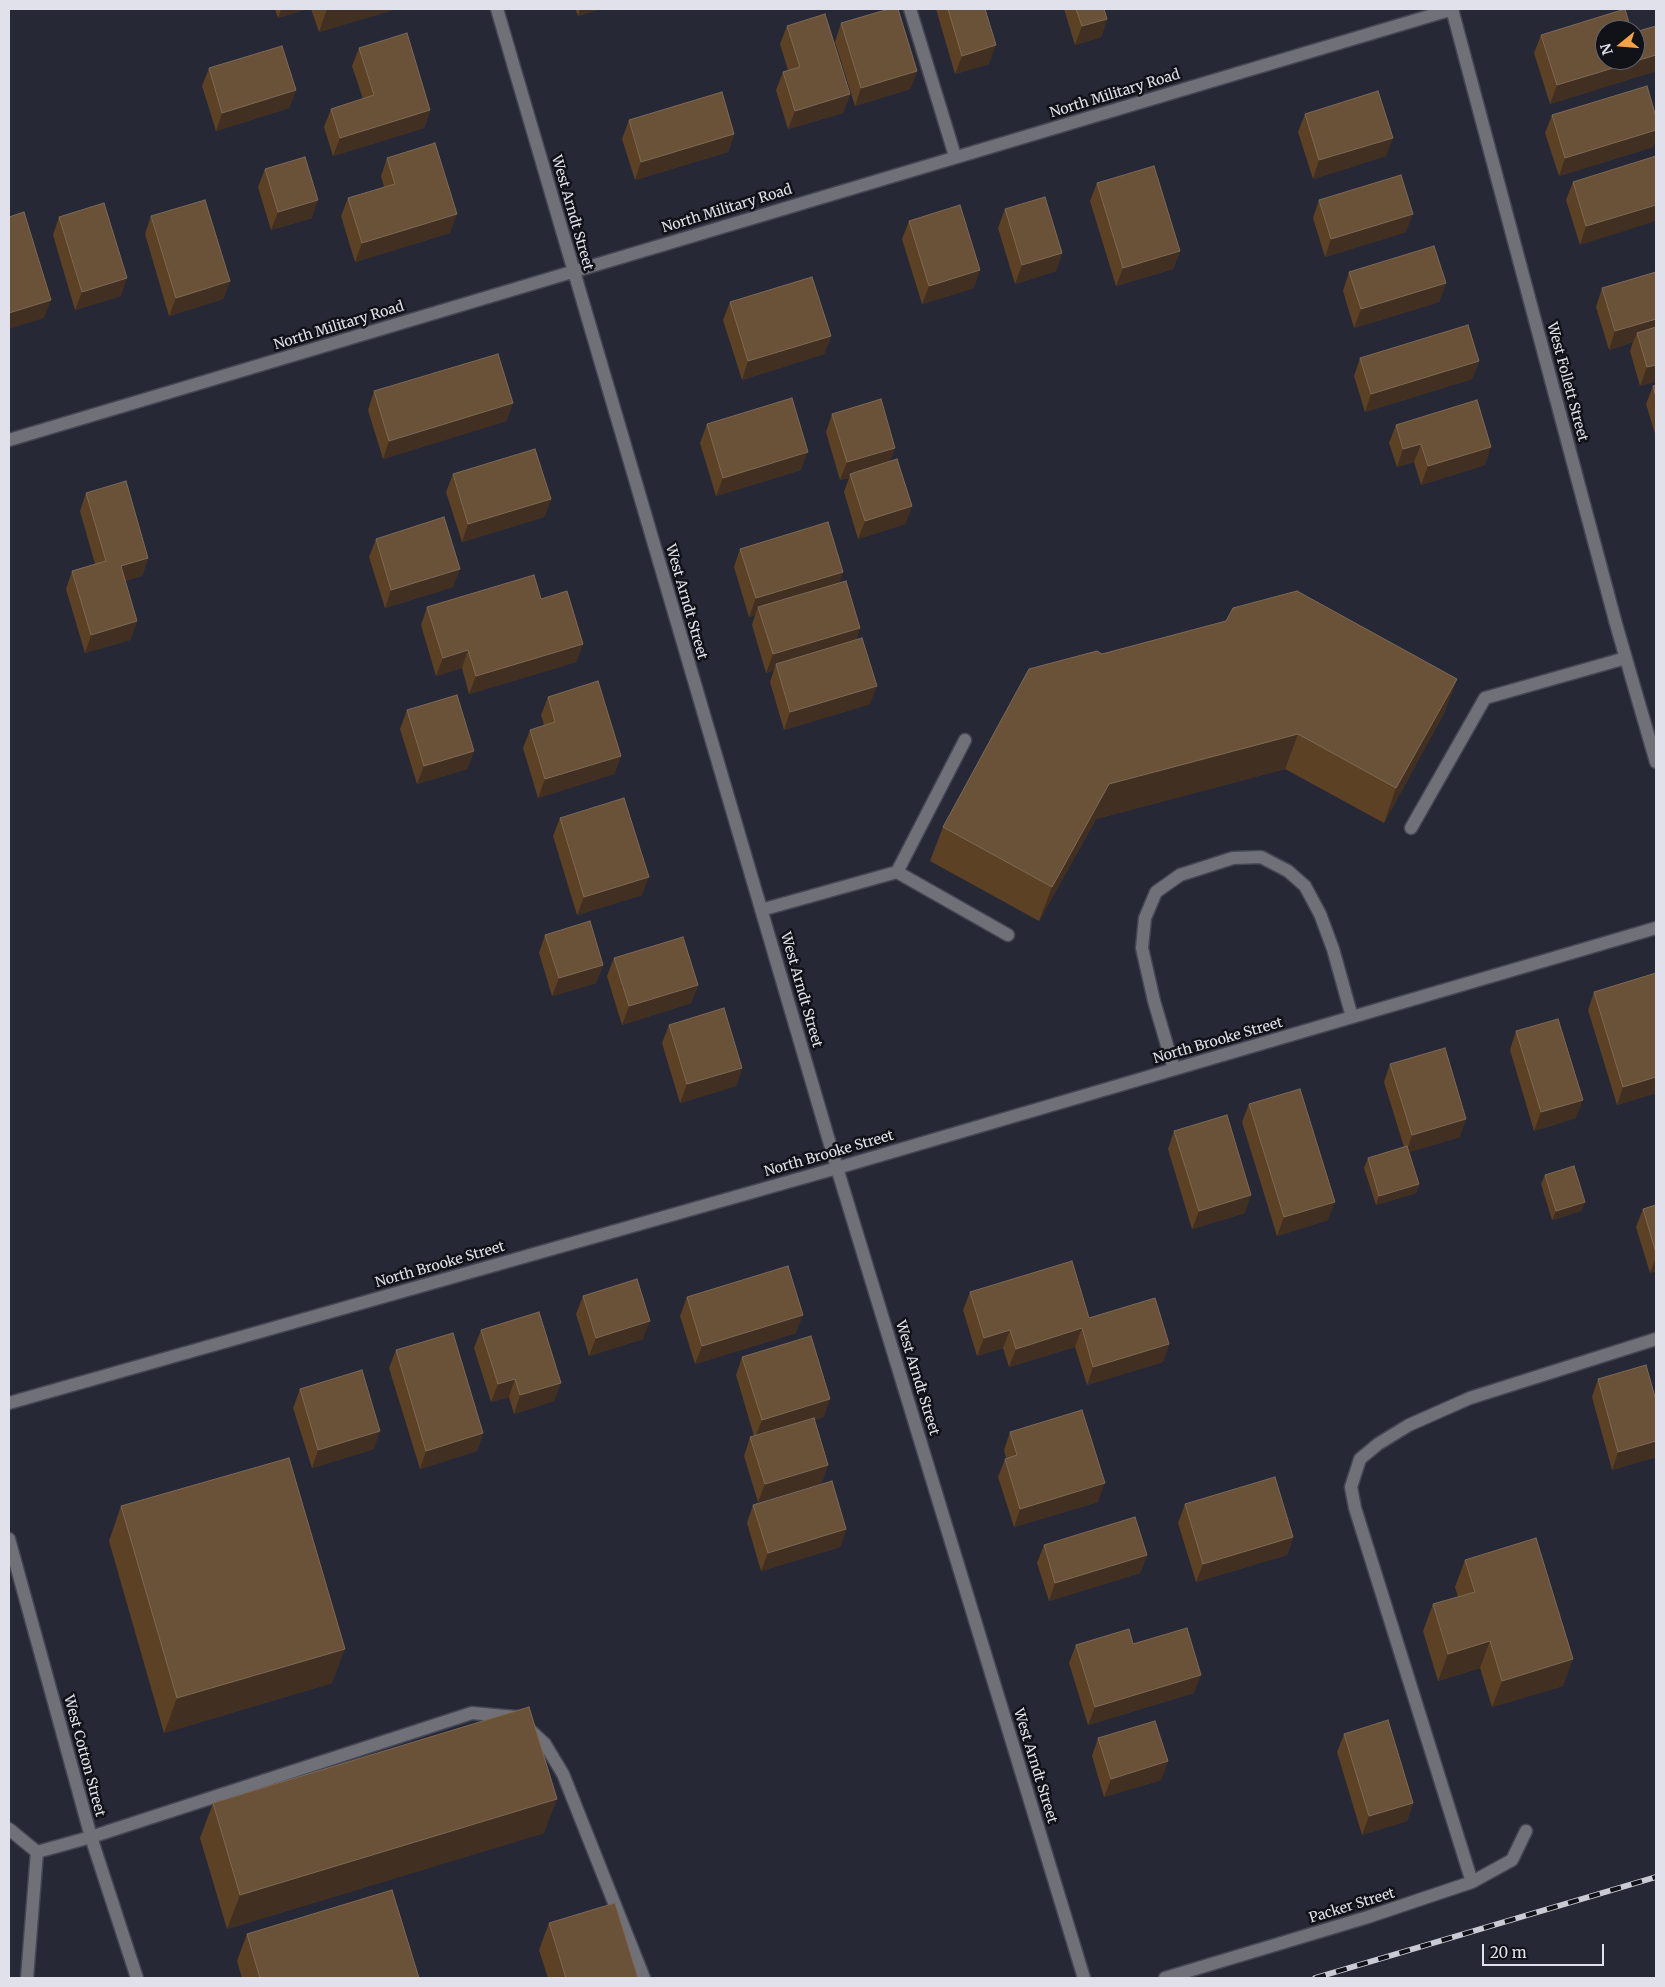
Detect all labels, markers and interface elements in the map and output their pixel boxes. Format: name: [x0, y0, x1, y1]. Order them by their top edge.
north arrow: [1595, 20, 1645, 70]
text: N: [1596, 41, 1617, 57]
street label: North Military Road: [1048, 66, 1182, 122]
street label: West Arndt Street: [548, 153, 596, 273]
street label: North Military Road: [660, 181, 794, 237]
street label: North Military Road: [272, 298, 406, 354]
street label: West Follett Street: [1543, 320, 1591, 444]
street label: West Arndt Street: [662, 542, 710, 662]
street label: West Arndt Street: [777, 930, 825, 1050]
street label: North Brooke Street: [1151, 1014, 1285, 1068]
street label: North Brooke Street: [762, 1127, 896, 1181]
street label: North Brooke Street: [373, 1238, 507, 1292]
street label: West Arndt Street: [892, 1319, 942, 1437]
street label: West Cotton Street: [60, 1693, 108, 1819]
street label: West Arndt Street: [1010, 1707, 1060, 1825]
street label: Packer Street: [1307, 1885, 1397, 1927]
scale bar: [1485, 1934, 1608, 1966]
text: 20 m: [1490, 1943, 1527, 1962]

